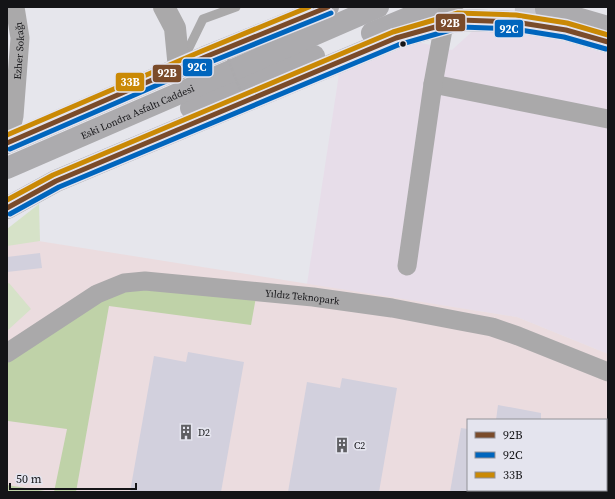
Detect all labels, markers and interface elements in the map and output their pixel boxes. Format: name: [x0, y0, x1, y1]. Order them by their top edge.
line badge: 92B: [435, 13, 466, 32]
text: 92B: [440, 16, 460, 31]
line badge: 92C: [494, 19, 524, 38]
street label: Ezher Sokağı: [10, 21, 27, 80]
text: 92C: [500, 22, 519, 37]
unlabelled marker: [398, 39, 408, 49]
line badge: 92C: [182, 58, 213, 77]
text: 92C: [188, 60, 207, 75]
line badge: 92B: [152, 64, 182, 83]
text: 92B: [157, 66, 177, 81]
line badge: 33B: [115, 72, 145, 92]
text: 33B: [120, 75, 140, 90]
street label: Eski Londra Asfaltı Caddesi: [79, 81, 196, 142]
street label: Yıldız Teknopark: [265, 286, 341, 307]
legend: [467, 419, 607, 491]
building icon: D2: [177, 423, 195, 441]
place label: D2: [198, 426, 210, 439]
text: 92B: [503, 427, 523, 443]
building icon: C2: [333, 436, 351, 454]
place label: C2: [354, 439, 365, 452]
text: 92C: [503, 447, 523, 463]
scale bar: [10, 465, 136, 491]
text: 33B: [503, 467, 523, 483]
text: 50 m: [16, 471, 42, 487]

